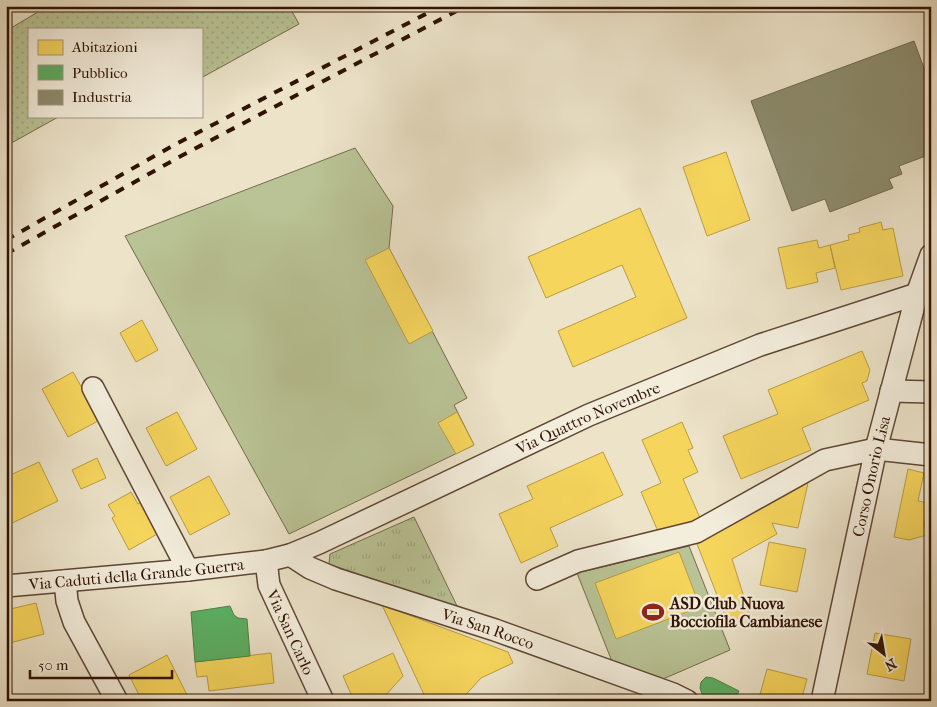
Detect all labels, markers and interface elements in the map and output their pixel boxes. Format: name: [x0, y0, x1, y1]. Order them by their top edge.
legend: [28, 28, 202, 118]
text: Abitazioni: [71, 38, 138, 56]
text: Pubblico: [72, 64, 128, 82]
text: Industria: [72, 88, 133, 106]
street label: Via Quattro Novembre: [512, 378, 663, 459]
street label: Corso Onorio Lisa: [848, 413, 895, 539]
street label: Via Caduti della Grande Guerra: [27, 555, 246, 594]
street label: Via San Carlo: [262, 586, 318, 678]
place label: ASD Club Nuova Bocciofila Cambianese: [669, 594, 822, 631]
sports icon: ASD Club Nuova Bocciofila Cambianese: [640, 599, 666, 625]
street label: Via San Rocco: [439, 604, 537, 653]
north arrow: [860, 630, 910, 680]
scale bar: [30, 647, 172, 679]
text: N: [881, 655, 899, 675]
text: 50 m: [38, 656, 69, 674]

